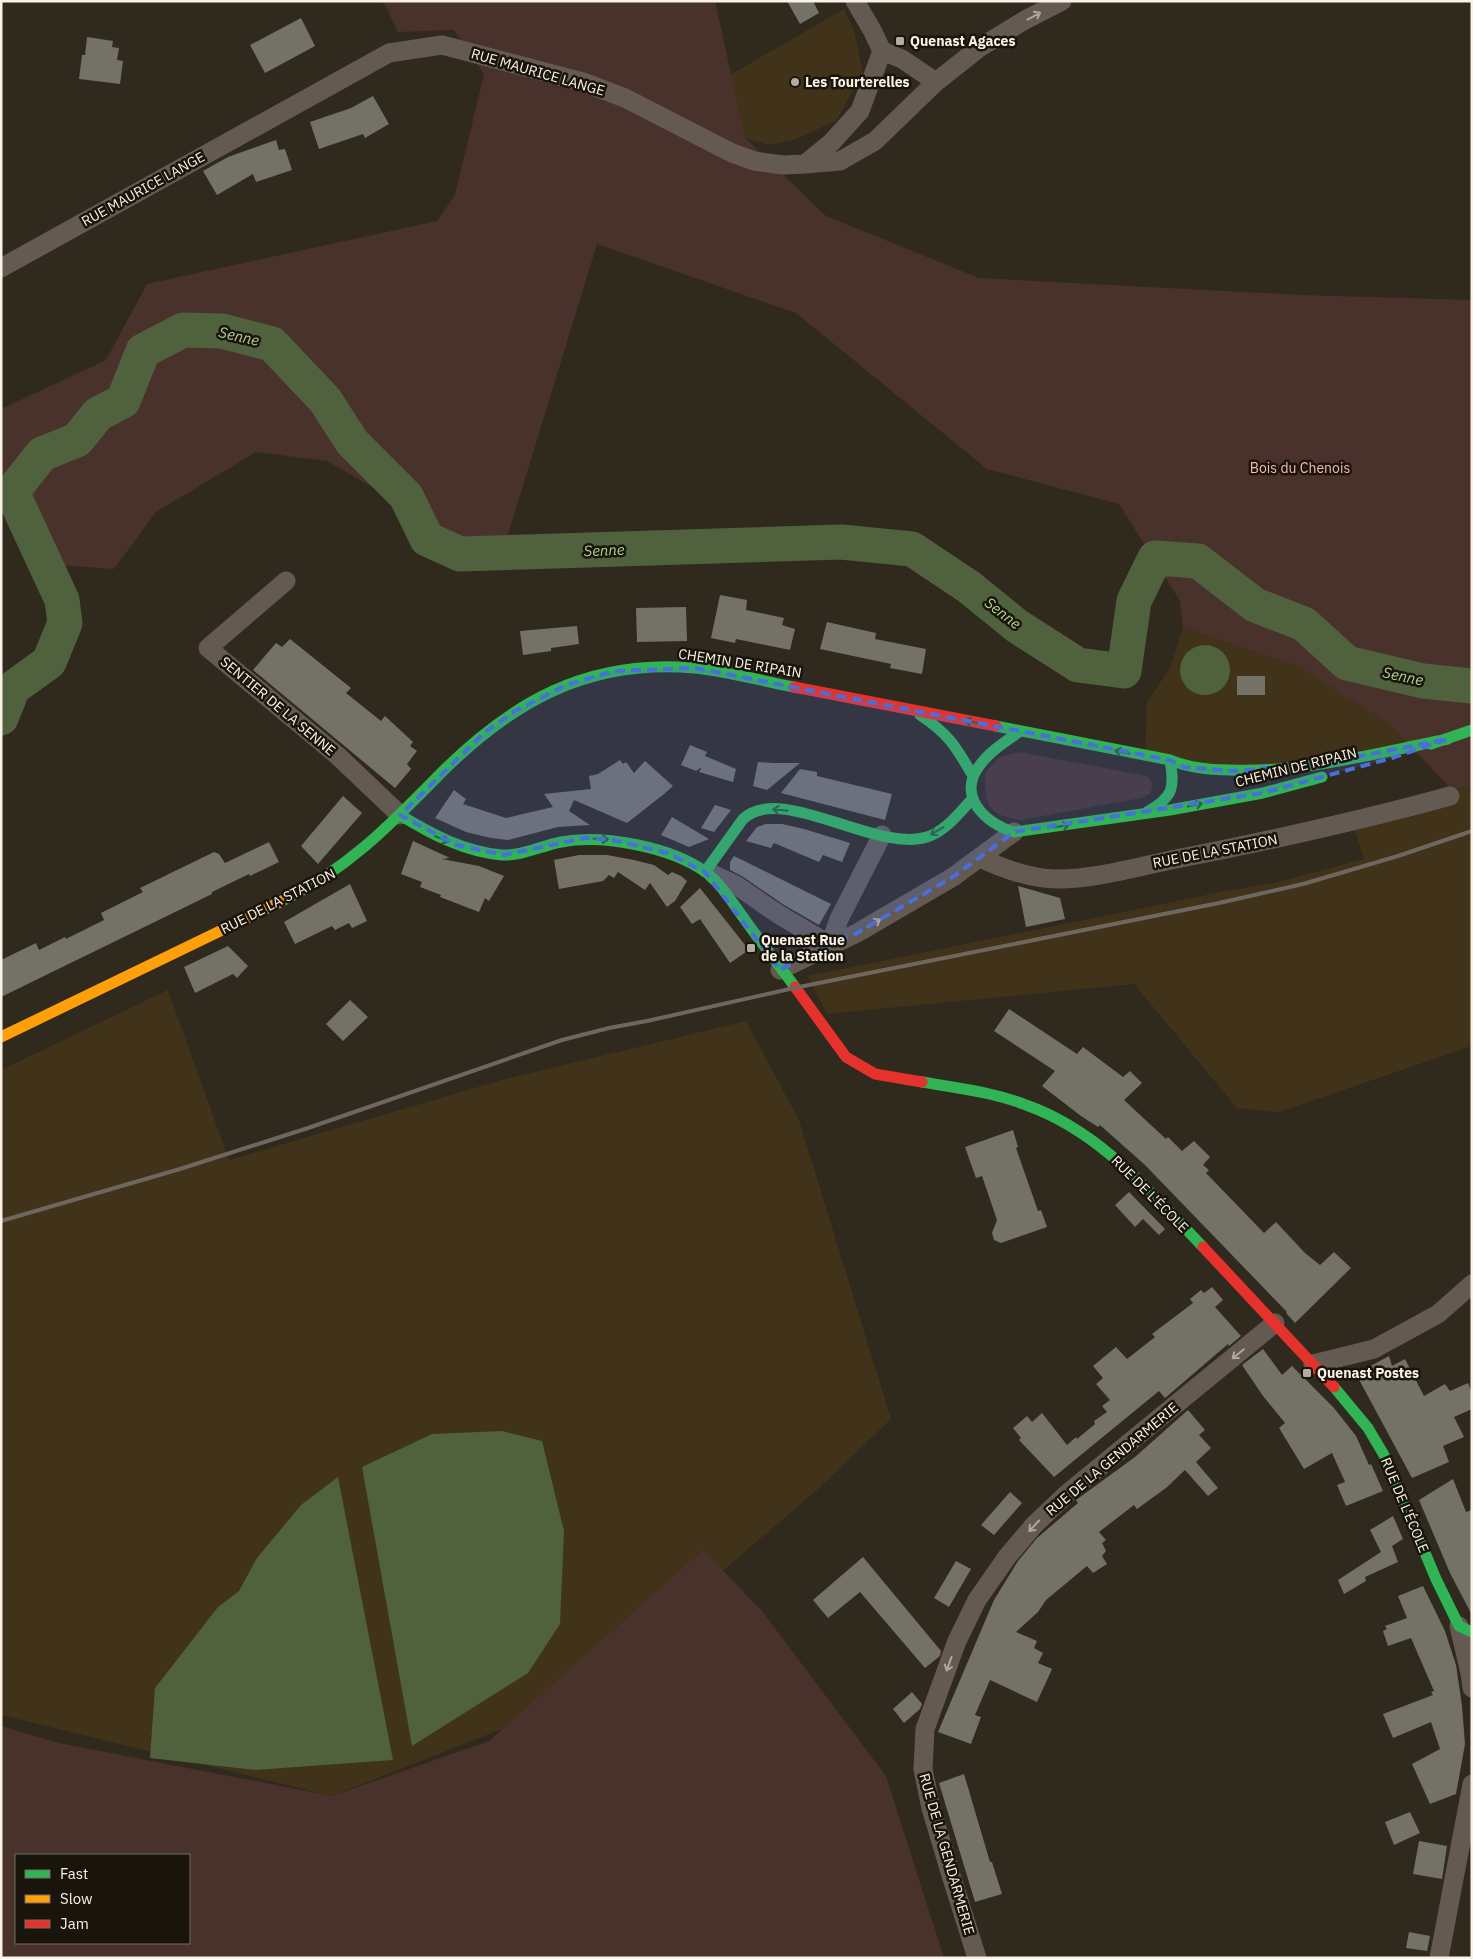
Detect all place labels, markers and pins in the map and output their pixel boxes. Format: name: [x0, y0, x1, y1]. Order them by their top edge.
place label: Quenast Agaces: [910, 32, 1015, 50]
marker: Quenast Agaces: [894, 35, 906, 47]
place label: Les Tourterelles: [805, 73, 910, 91]
marker: Les Tourterelles: [789, 76, 801, 88]
place label: Quenast Rue de la Station: [761, 931, 845, 965]
marker: Quenast Rue de la Station: [745, 942, 757, 954]
place label: Quenast Postes: [1317, 1364, 1419, 1382]
marker: Quenast Postes: [1301, 1367, 1313, 1379]

